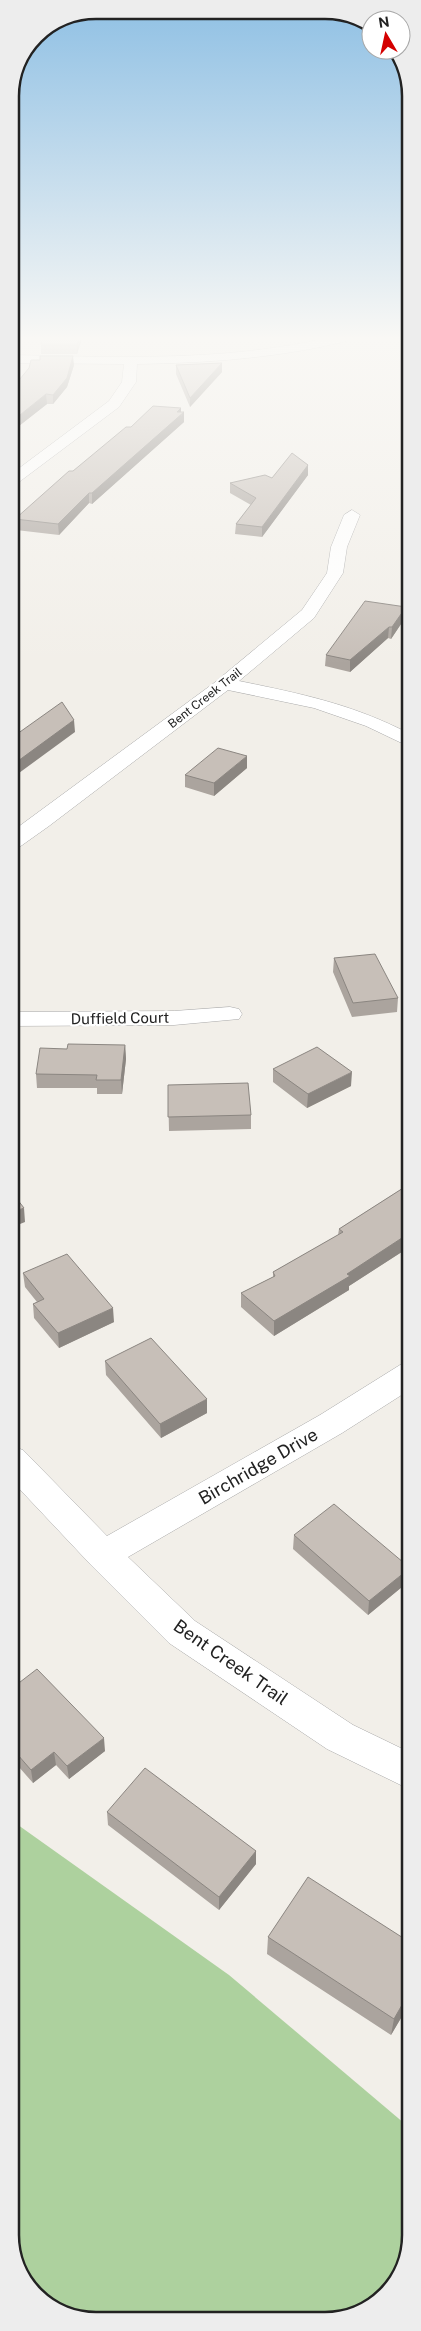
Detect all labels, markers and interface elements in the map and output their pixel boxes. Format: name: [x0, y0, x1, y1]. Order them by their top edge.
north arrow: [361, 10, 411, 60]
text: N: [377, 13, 391, 31]
street label: Bent Creek Trail: [165, 665, 245, 731]
street label: Duffield Court: [71, 1009, 170, 1027]
street label: Birchridge Drive: [195, 1423, 321, 1509]
street label: Bent Creek Trail: [170, 1615, 292, 1709]

